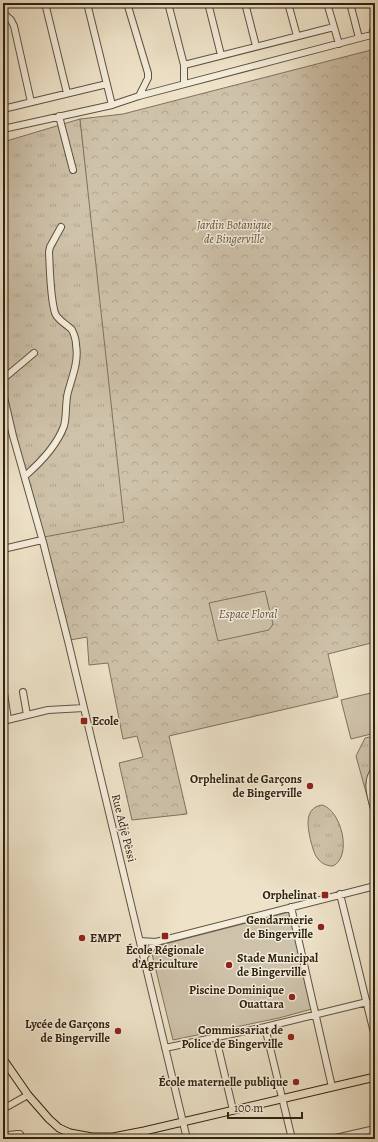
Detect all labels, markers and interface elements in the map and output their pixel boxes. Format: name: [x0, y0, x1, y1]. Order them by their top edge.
park label: Jardin Botanique de Bingerville: [196, 217, 272, 247]
park label: Espace Floral: [219, 606, 277, 622]
place label: Ecole: [92, 713, 119, 729]
marker: Ecole: [79, 716, 89, 726]
place label: Orphelinat de Garçons de Bingerville: [190, 771, 302, 801]
marker: Orphelinat de Garçons de Bingerville: [305, 781, 315, 791]
street label: Rue Adjê Pêssi: [108, 792, 140, 864]
place label: Orphelinat: [262, 887, 317, 903]
marker: Orphelinat: [320, 890, 330, 900]
place label: Gendarmerie de Bingerville: [244, 912, 313, 942]
marker: Gendarmerie de Bingerville: [316, 922, 326, 932]
place label: EMPT: [90, 930, 121, 946]
marker: École Régionale d’Agriculture: [160, 931, 170, 941]
marker: EMPT: [77, 933, 87, 943]
place label: École Régionale d’Agriculture: [126, 942, 205, 972]
place label: Stade Municipal de Bingerville: [237, 950, 319, 980]
marker: Stade Municipal de Bingerville: [224, 960, 234, 970]
place label: Piscine Dominique Ouattara: [189, 982, 284, 1012]
marker: Piscine Dominique Ouattara: [287, 992, 297, 1002]
place label: Lycée de Garçons de Bingerville: [25, 1016, 110, 1046]
place label: Commissariat de Police de Bingerville: [182, 1022, 283, 1052]
marker: Lycée de Garçons de Bingerville: [113, 1026, 123, 1036]
marker: Commissariat de Police de Bingerville: [286, 1032, 296, 1042]
place label: École maternelle publique: [158, 1074, 288, 1090]
marker: École maternelle publique: [291, 1077, 301, 1087]
scale bar: [228, 1094, 302, 1120]
text: 100 m: [234, 1100, 263, 1116]

